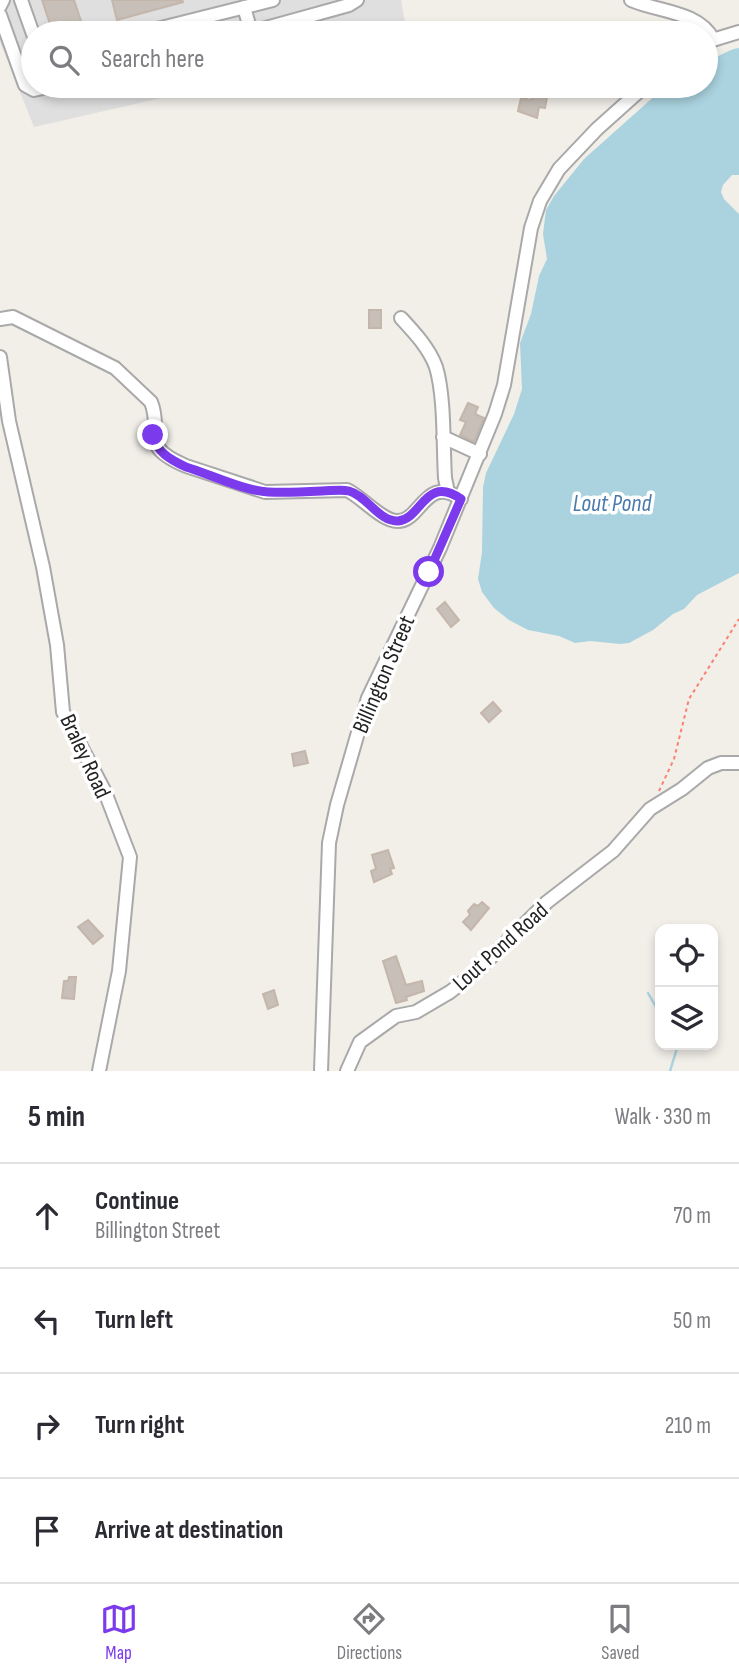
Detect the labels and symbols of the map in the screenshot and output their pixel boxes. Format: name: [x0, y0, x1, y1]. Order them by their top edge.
route end: [137, 419, 168, 450]
water label: Lout Pond: [573, 489, 652, 518]
route start: [413, 556, 444, 587]
street label: Billington Street: [347, 611, 421, 737]
street label: Braley Road: [53, 710, 117, 803]
street label: Lout Pond Road: [447, 897, 554, 997]

